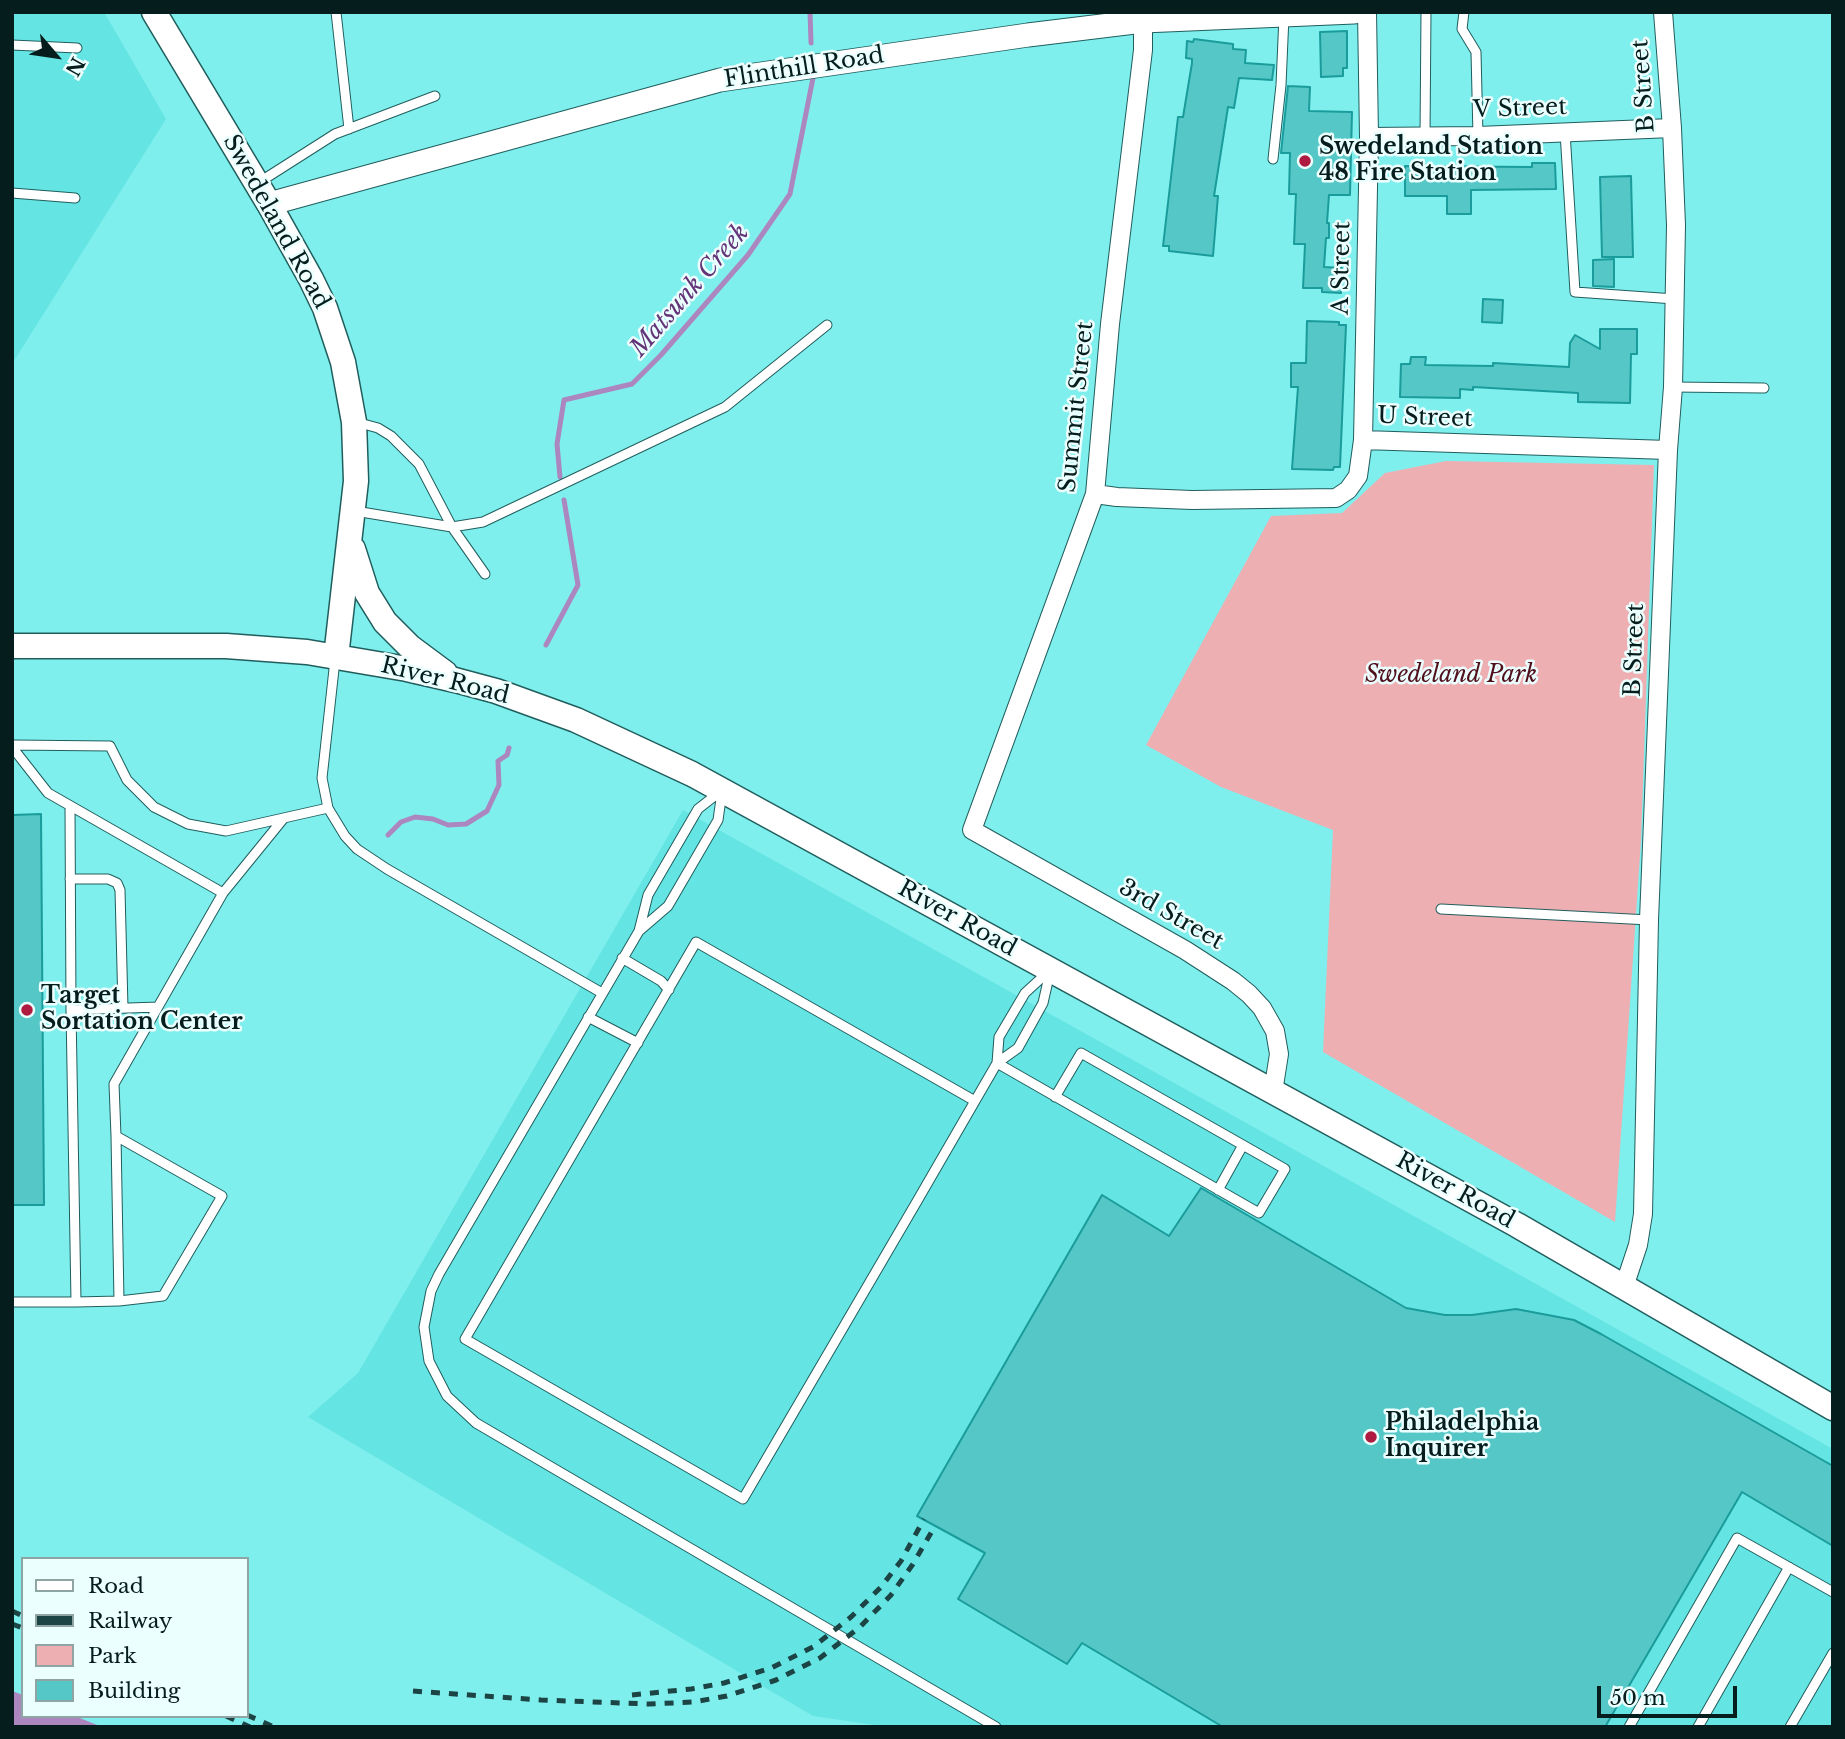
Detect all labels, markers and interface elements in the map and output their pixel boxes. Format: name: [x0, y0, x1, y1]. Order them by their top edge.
north arrow: [21, 21, 91, 91]
street label: B Street: [1627, 38, 1661, 134]
street label: Flinthill Road: [722, 42, 886, 94]
text: N: [60, 53, 89, 80]
street label: V Street: [1473, 94, 1567, 124]
street label: Swedeland Road: [217, 130, 335, 314]
place label: Swedeland Station 48 Fire Station: [1319, 134, 1543, 188]
marker: Swedeland Station 48 Fire Station: [1297, 153, 1313, 169]
water label: Matsunk Creek: [625, 219, 755, 363]
street label: A Street: [1327, 221, 1357, 315]
street label: Summit Street: [1054, 320, 1100, 494]
street label: U Street: [1377, 403, 1473, 433]
street label: B Street: [1620, 603, 1650, 697]
street label: River Road: [378, 652, 512, 710]
park label: Swedeland Park: [1365, 662, 1537, 690]
street label: 3rd Street: [1114, 874, 1228, 956]
street label: River Road: [893, 875, 1021, 963]
place label: Target Sortation Center: [41, 983, 243, 1037]
marker: Target Sortation Center: [19, 1002, 35, 1018]
street label: River Road: [1391, 1147, 1519, 1235]
place label: Philadelphia Inquirer: [1385, 1410, 1539, 1464]
marker: Philadelphia Inquirer: [1363, 1429, 1379, 1445]
legend: [21, 1557, 248, 1718]
text: Road: [88, 1573, 144, 1599]
text: Railway: [88, 1608, 172, 1634]
text: Park: [88, 1643, 137, 1669]
scale bar: [1600, 1672, 1740, 1716]
text: Building: [88, 1678, 180, 1704]
text: 50 m: [1610, 1685, 1665, 1711]

